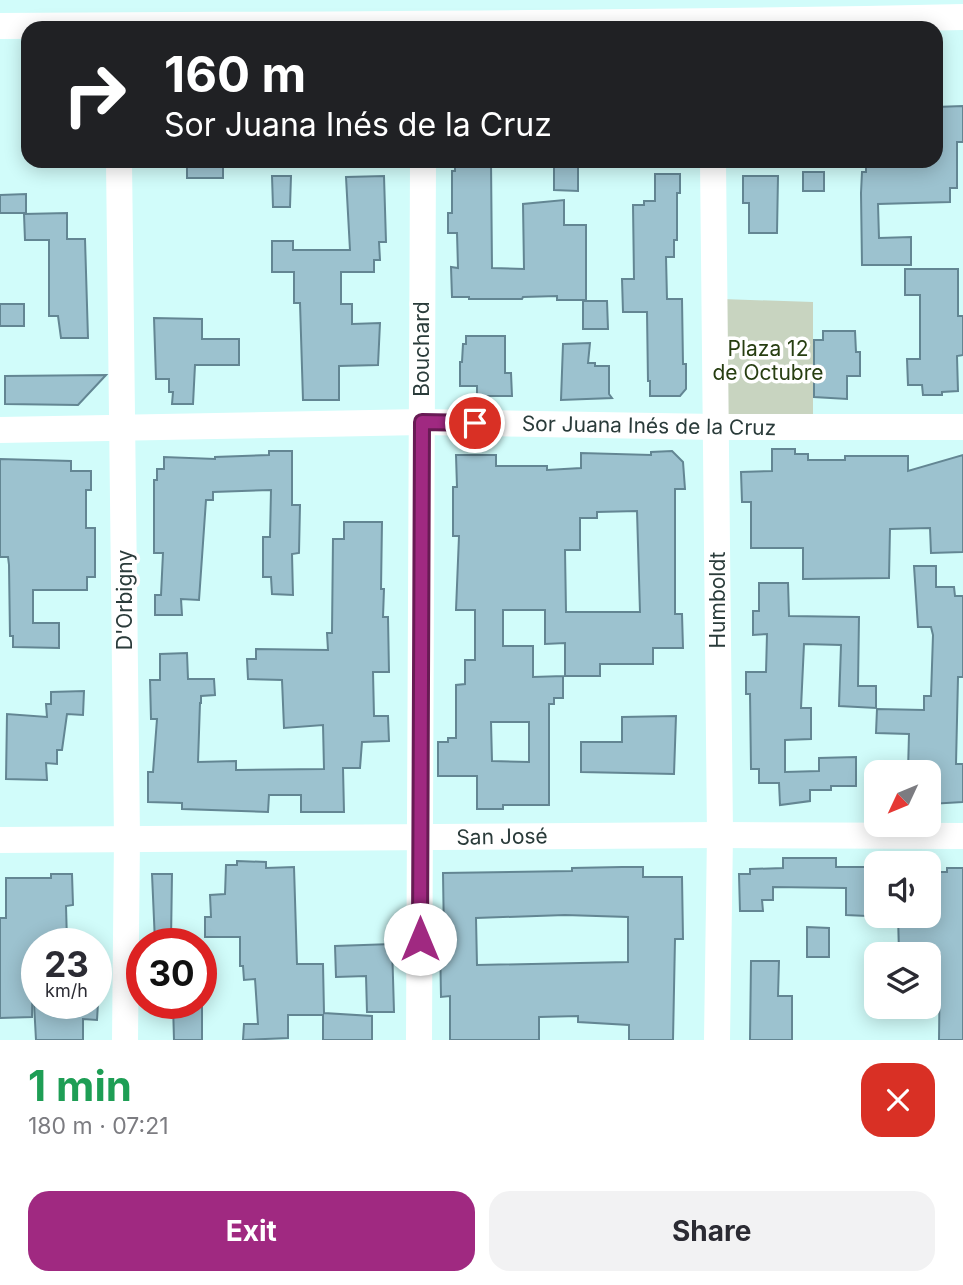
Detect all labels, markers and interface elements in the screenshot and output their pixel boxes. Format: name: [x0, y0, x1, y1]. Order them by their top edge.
text: 160 m: [164, 45, 306, 104]
icon: right: [49, 49, 140, 140]
text: Sor Juana Inés de la Cruz: [164, 105, 552, 144]
street label: Bouchard: [409, 301, 434, 397]
park label: Plaza 12 de Octubre: [712, 336, 824, 385]
pin: [445, 393, 505, 453]
icon: arrive: [456, 404, 494, 442]
street label: Sor Juana Inés de la Cruz: [522, 411, 776, 440]
street label: D'Orbigny: [112, 550, 137, 650]
street label: Humboldt: [705, 551, 730, 649]
north arrow: [864, 760, 942, 836]
map controls: [864, 760, 941, 1019]
street label: San José: [456, 823, 548, 850]
button: sound: [864, 851, 941, 928]
position arrow: [383, 902, 457, 976]
speed limit sign: 30: [126, 928, 217, 1019]
button: layers: [864, 942, 941, 1019]
text: 23: [44, 943, 89, 985]
text: km/h: [45, 980, 88, 1001]
text: 1 min: [28, 1060, 132, 1111]
button: close: [861, 1063, 935, 1137]
text: 180 m · 07:21: [28, 1112, 169, 1140]
button: Exit: [28, 1191, 475, 1271]
button: Share: [489, 1191, 935, 1271]

